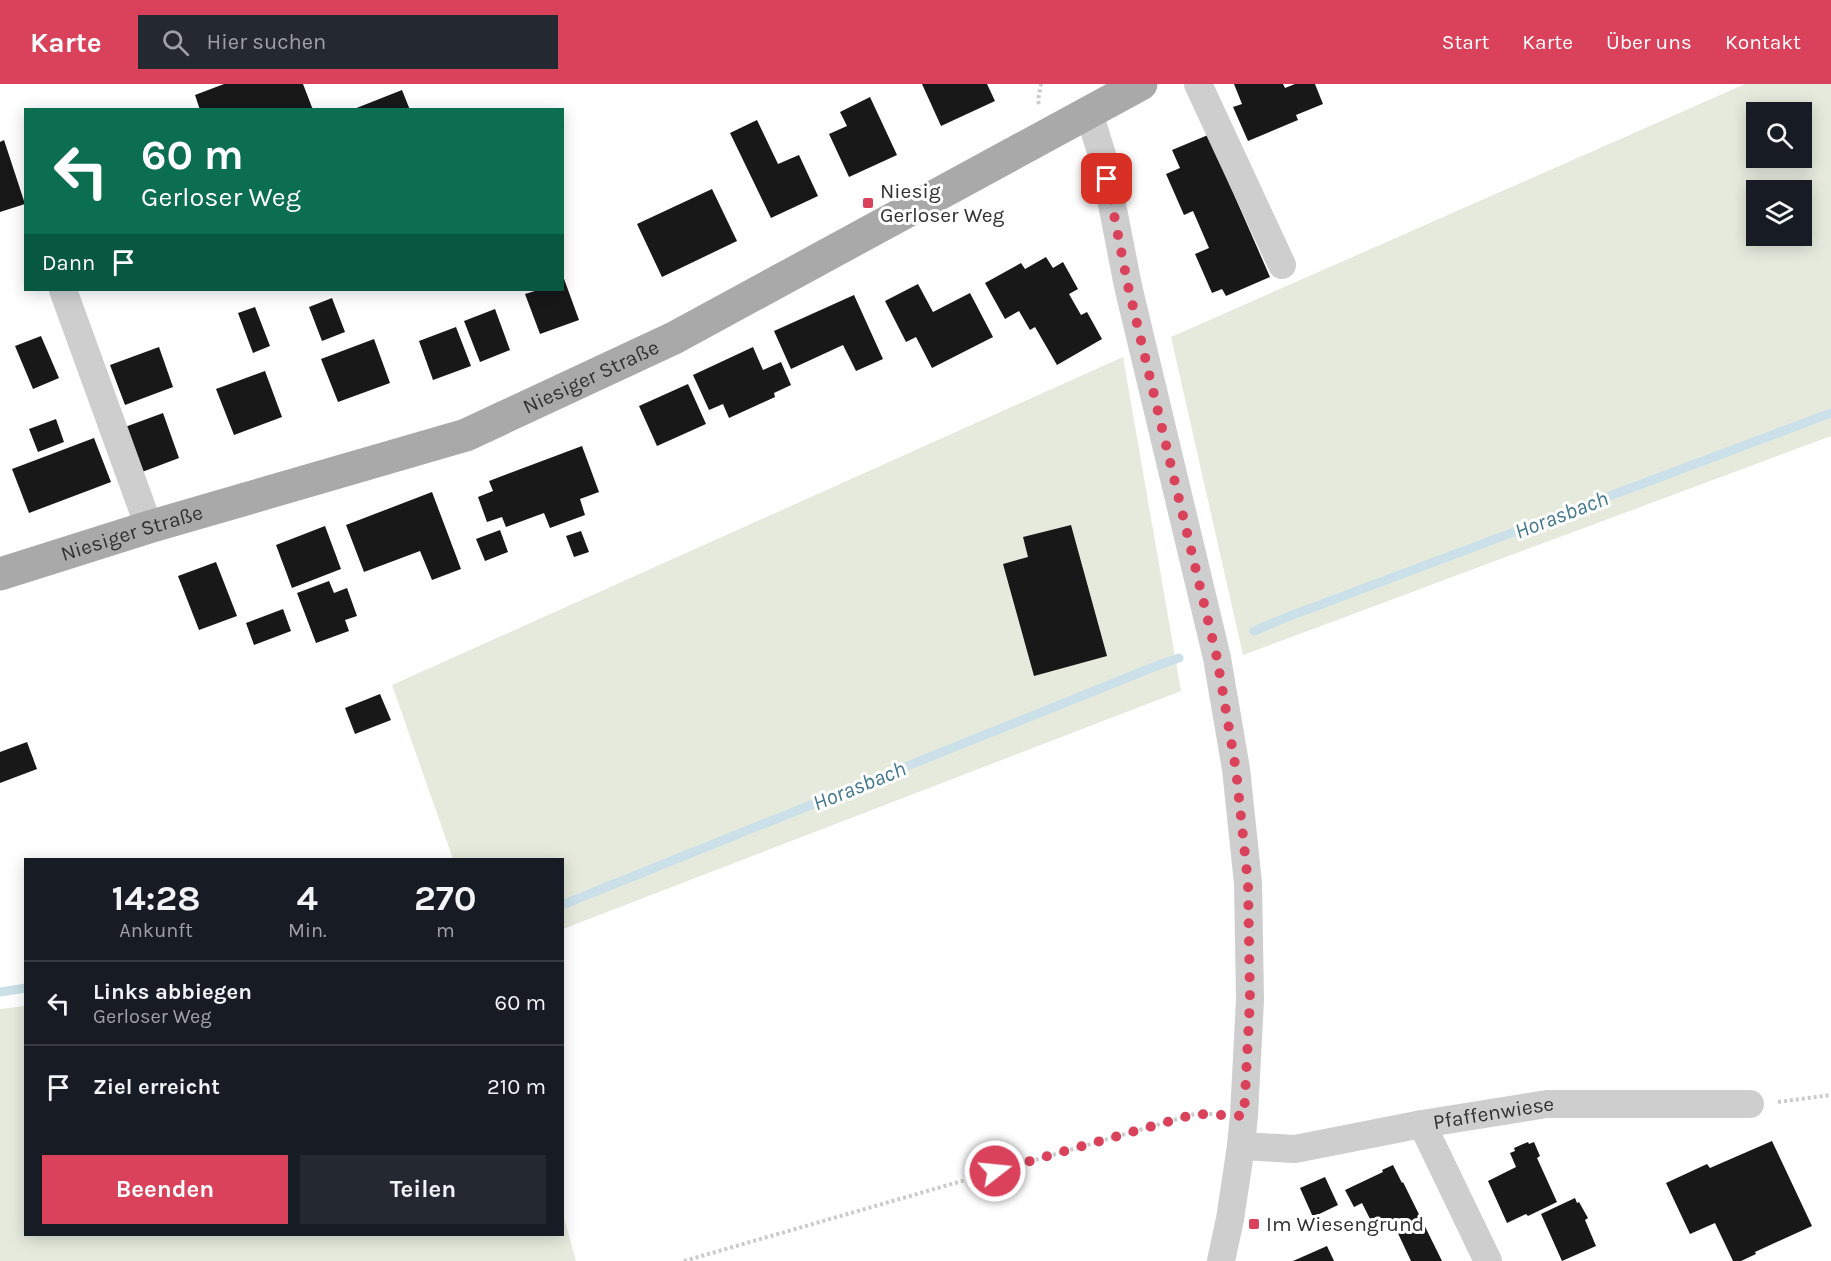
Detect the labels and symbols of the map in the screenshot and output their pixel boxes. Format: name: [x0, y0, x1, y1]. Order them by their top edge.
pin: [1081, 153, 1132, 204]
place label: Niesig Gerloser Weg: [880, 179, 1005, 227]
marker: Niesig Gerloser Weg: [861, 196, 875, 210]
street label: Niesiger Straße: [519, 335, 663, 419]
water label: Horasbach: [1511, 485, 1612, 545]
street label: Niesiger Straße: [58, 500, 206, 566]
water label: Horasbach: [809, 756, 910, 816]
street label: Pfaffenwiese: [1431, 1092, 1554, 1134]
position arrow: [963, 1139, 1027, 1203]
place label: Im Wiesengrund: [1266, 1212, 1424, 1236]
marker: Im Wiesengrund: [1247, 1217, 1261, 1231]

